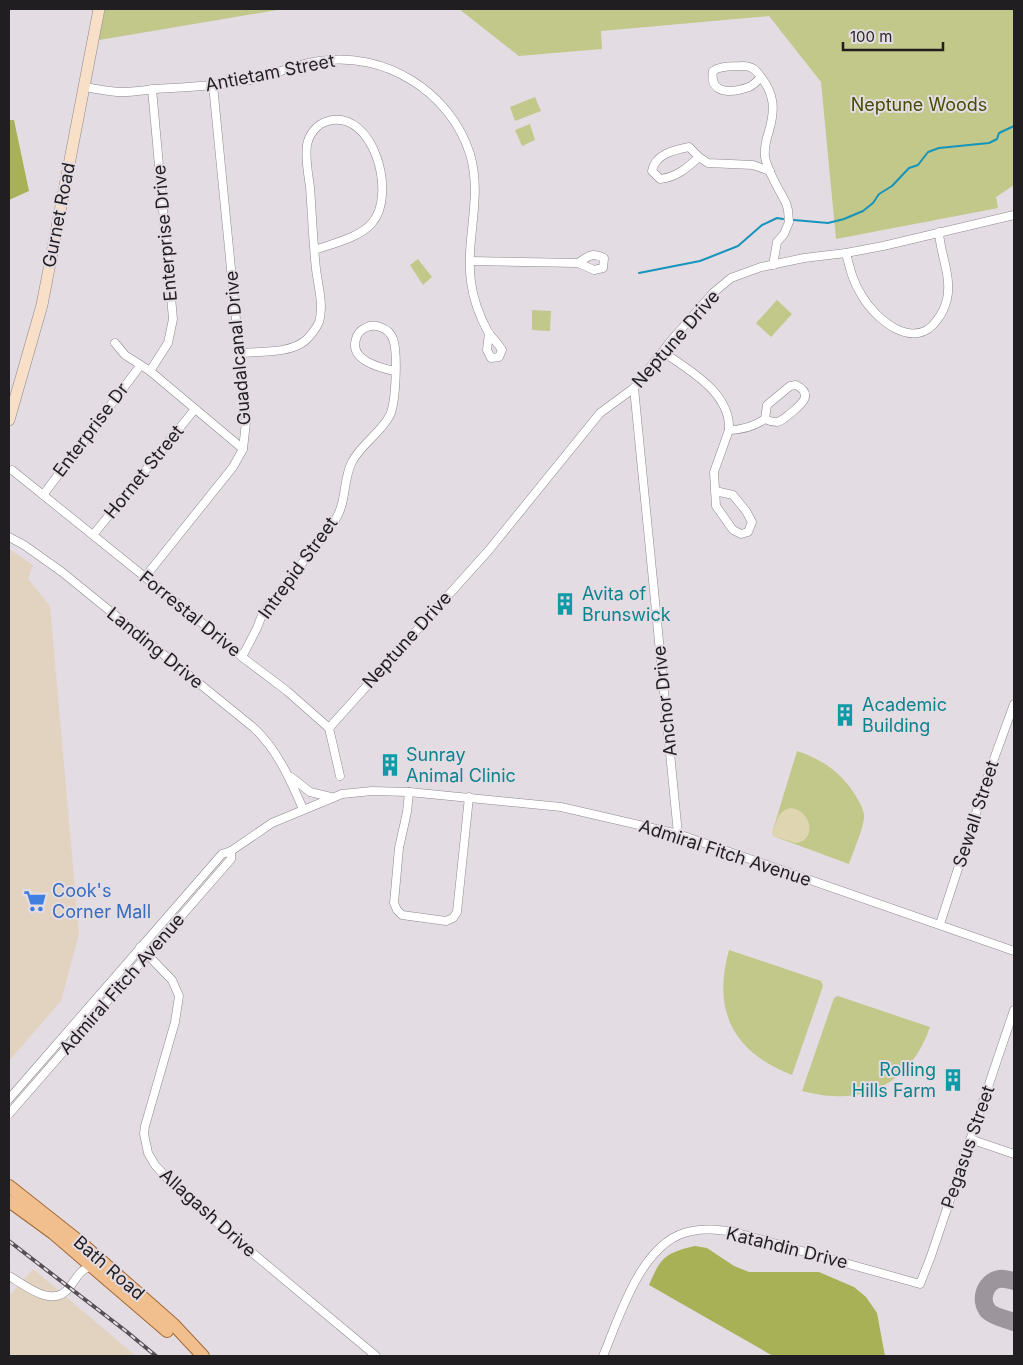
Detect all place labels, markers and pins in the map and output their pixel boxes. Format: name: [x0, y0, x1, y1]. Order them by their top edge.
place label: Avita of Brunswick: [582, 583, 671, 625]
building icon: Avita of Brunswick: [552, 591, 578, 617]
place label: Academic Building: [862, 694, 947, 736]
building icon: Academic Building: [832, 702, 858, 728]
place label: Sunray Animal Clinic: [406, 744, 516, 786]
building icon: Sunray Animal Clinic: [377, 752, 403, 778]
place label: Cook's Corner Mall: [52, 880, 151, 922]
supermarket icon: Cook's Corner Mall: [22, 888, 48, 914]
place label: Rolling Hills Farm: [852, 1059, 936, 1101]
building icon: Rolling Hills Farm: [940, 1067, 966, 1093]

